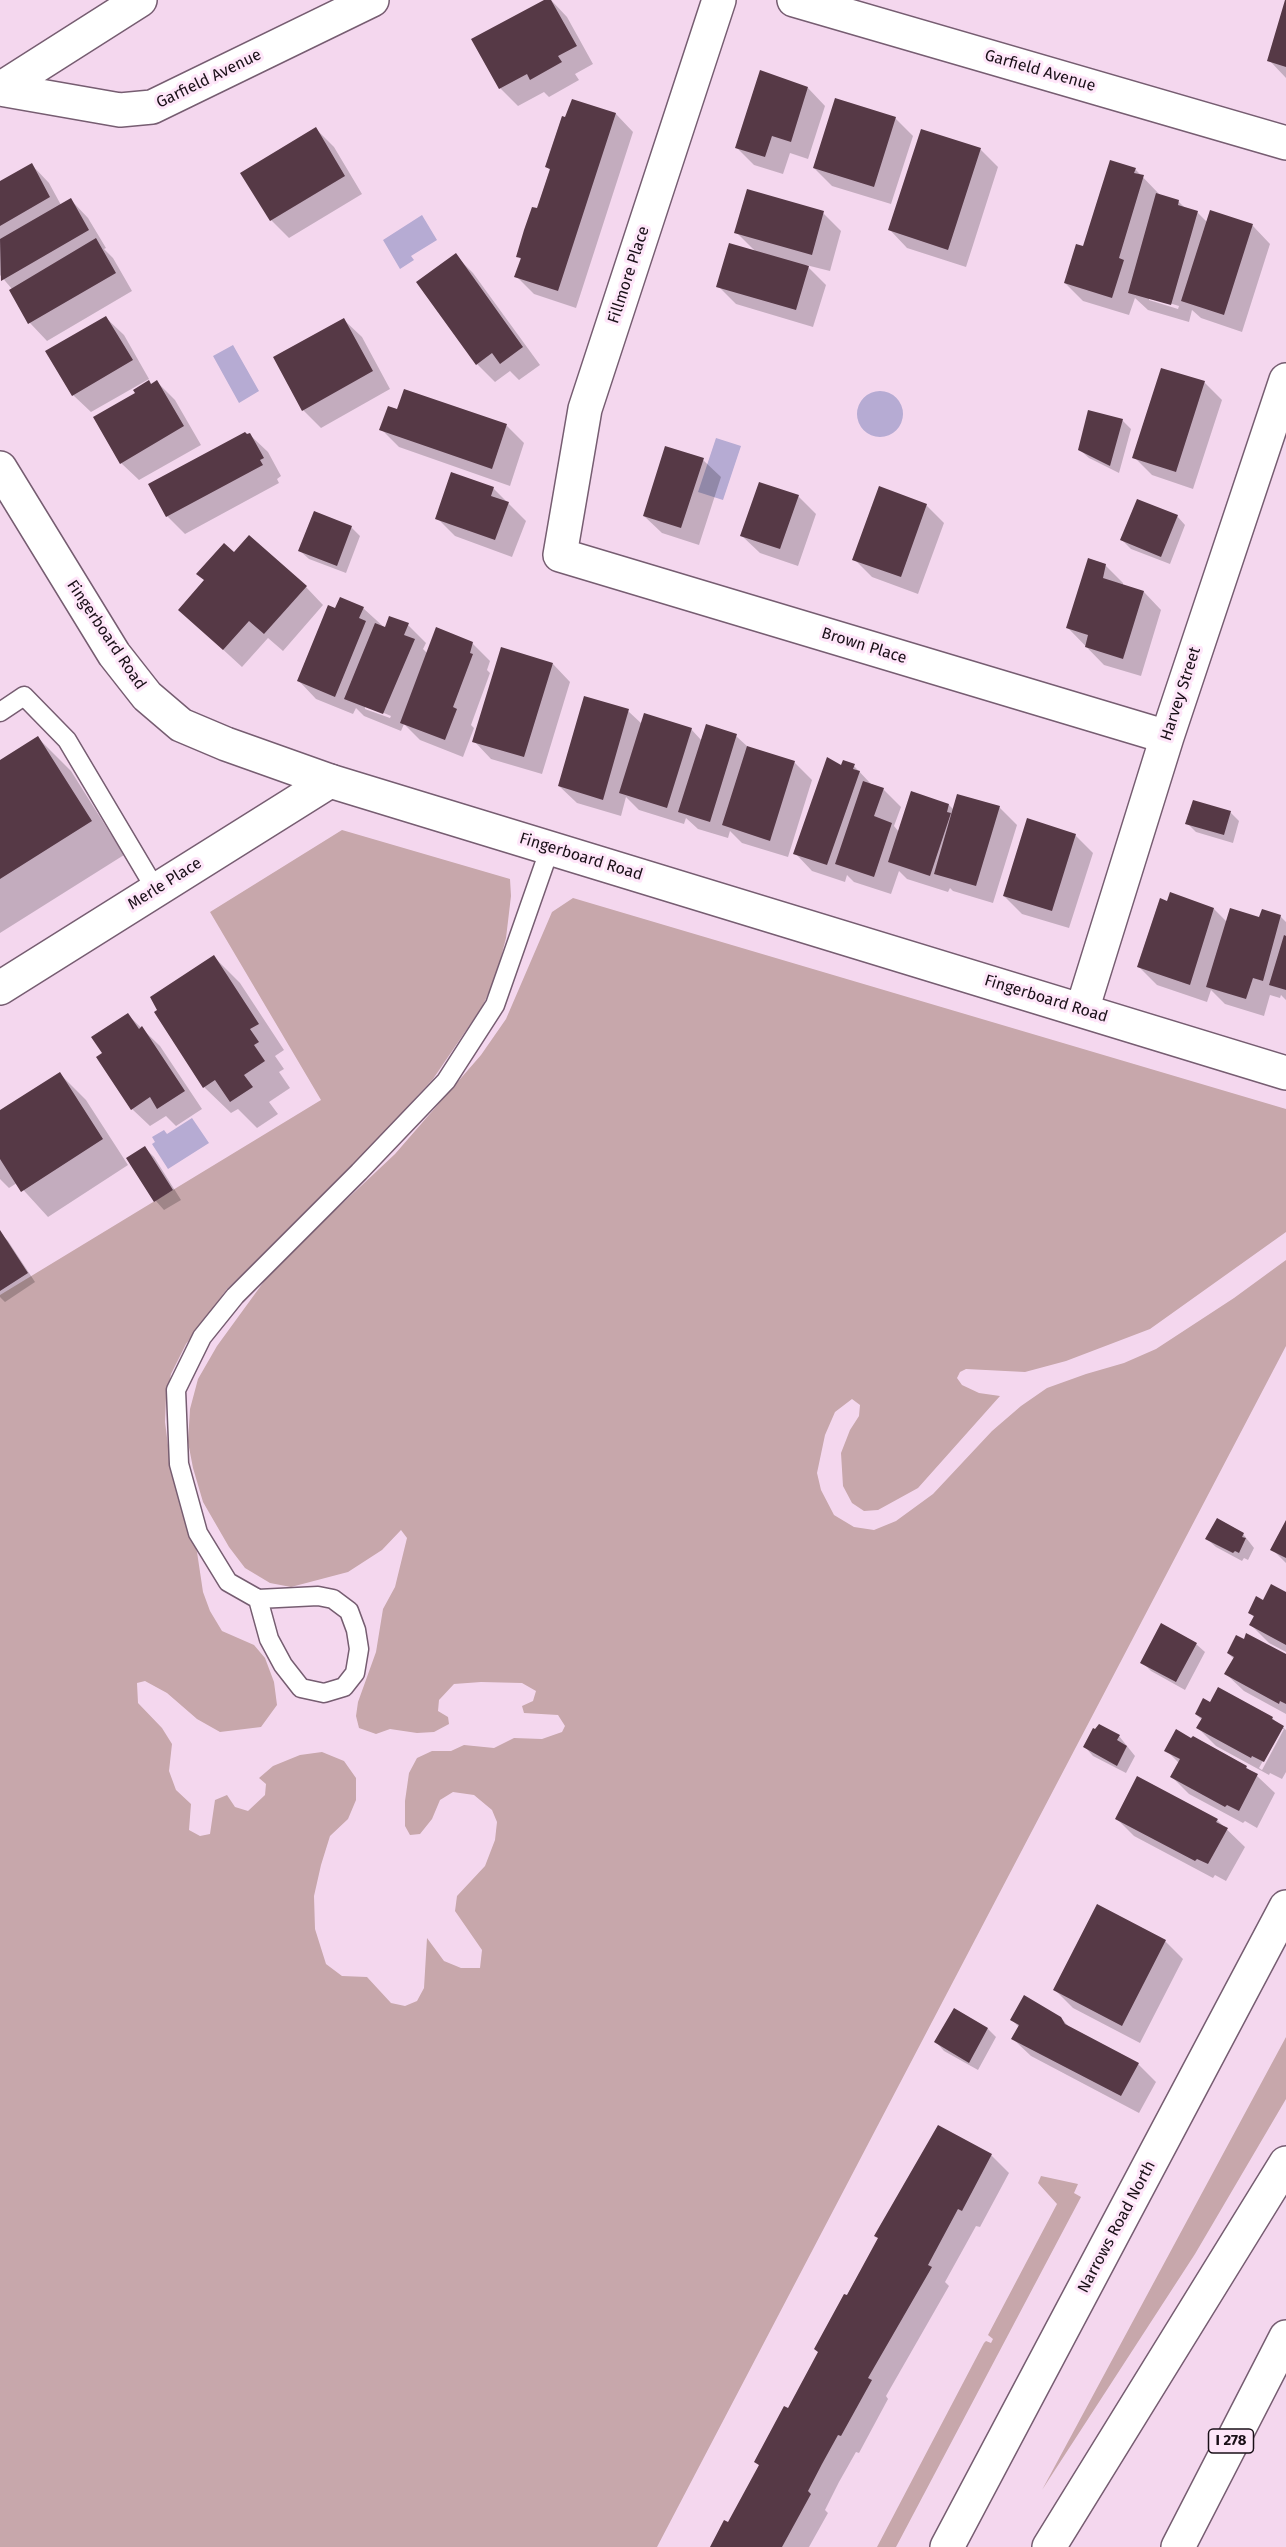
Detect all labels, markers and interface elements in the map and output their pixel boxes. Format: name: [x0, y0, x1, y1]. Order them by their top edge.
street label: Garfield Avenue: [153, 45, 265, 113]
street label: Garfield Avenue: [982, 46, 1098, 96]
street label: Fillmore Place: [604, 224, 654, 326]
street label: Fingerboard Road: [62, 577, 150, 693]
street label: Brown Place: [819, 624, 909, 668]
street label: Harvey Street: [1157, 645, 1205, 743]
street label: Fingerboard Road: [517, 829, 645, 885]
street label: Merle Place: [125, 854, 205, 914]
street label: Fingerboard Road: [982, 971, 1110, 1027]
street label: Narrows Road North: [1074, 2158, 1160, 2296]
road number: I 278: [1208, 2429, 1254, 2453]

